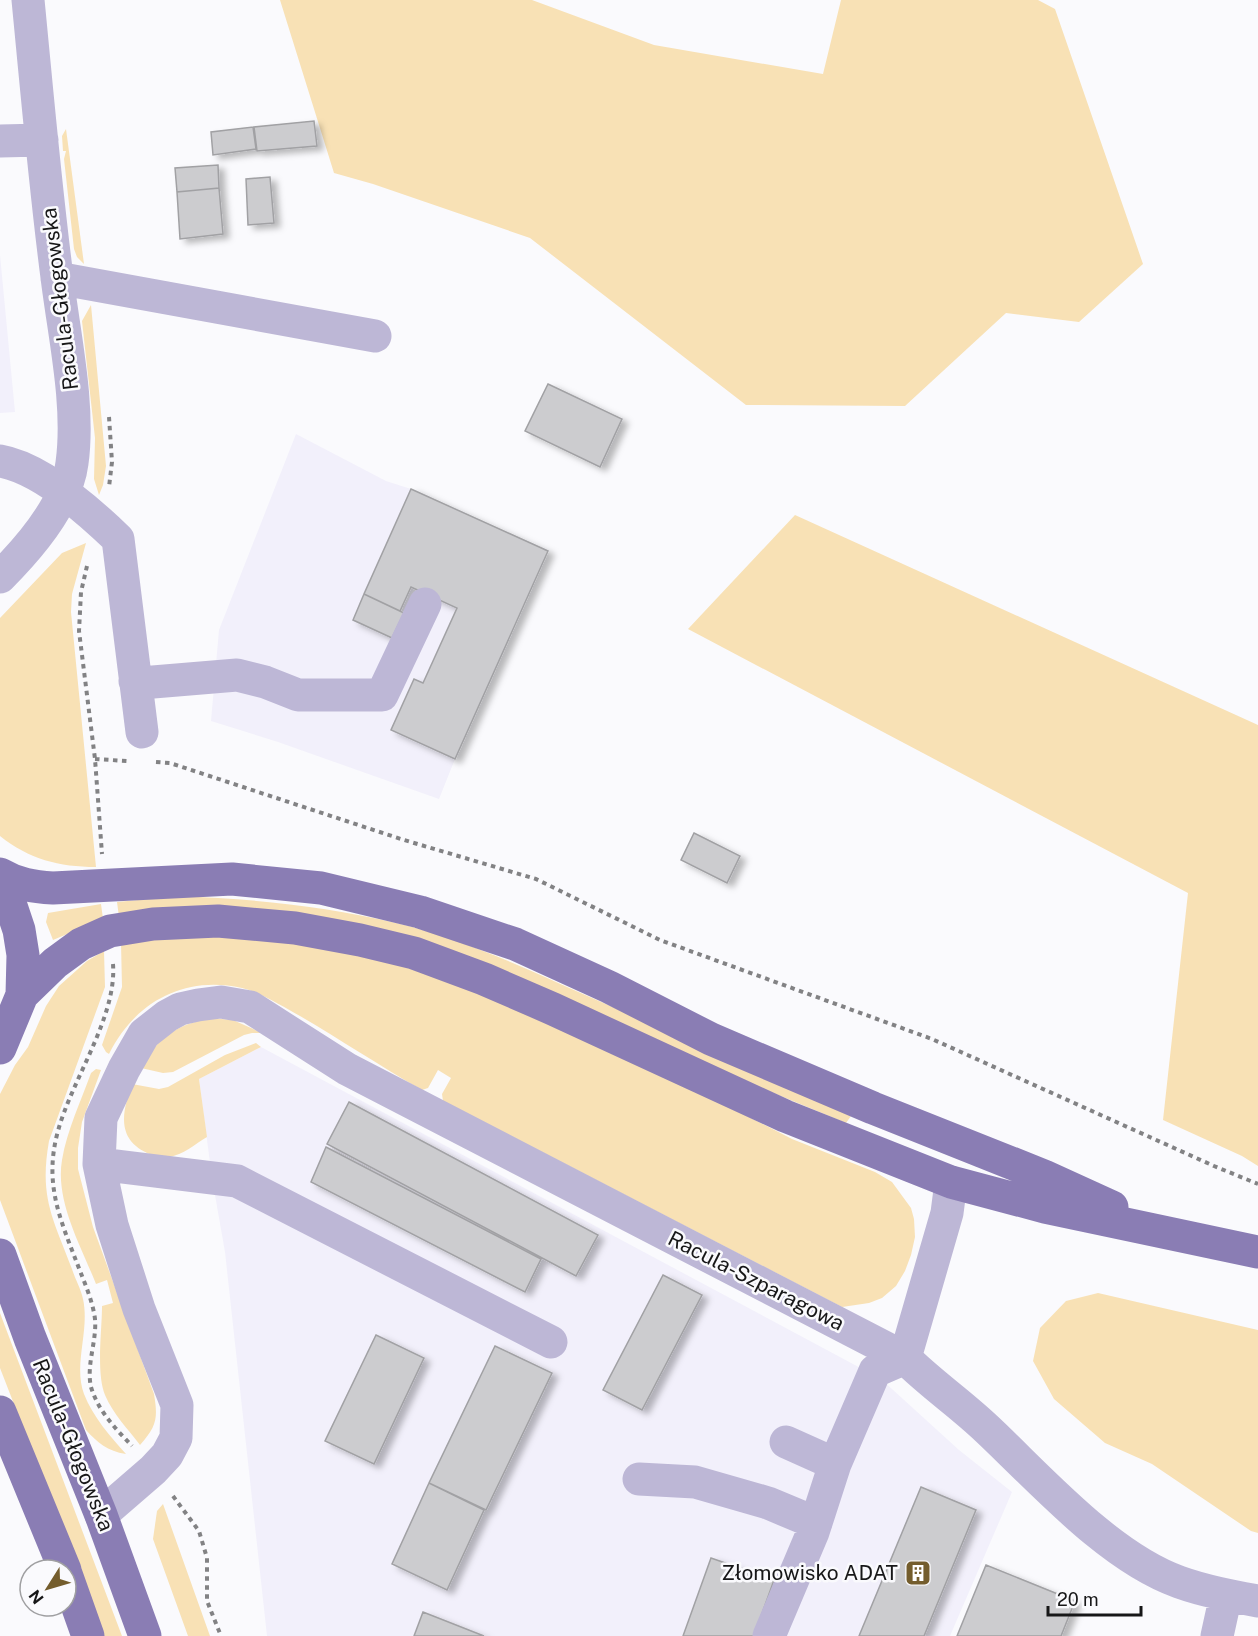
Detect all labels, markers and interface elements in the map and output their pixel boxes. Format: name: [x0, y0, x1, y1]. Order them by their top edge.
street label: Racula-Głogowska: [36, 206, 83, 392]
street label: Racula-Szparagowa: [664, 1225, 848, 1336]
street label: Racula-Głogowska: [27, 1355, 119, 1535]
north arrow: [18, 1558, 78, 1618]
building icon: Złomowisko ADAT: [903, 1558, 933, 1588]
place label: Złomowisko ADAT: [722, 1560, 898, 1585]
scale bar: [1048, 1579, 1141, 1617]
text: N: [25, 1586, 48, 1607]
text: 20 m: [1057, 1589, 1099, 1610]

